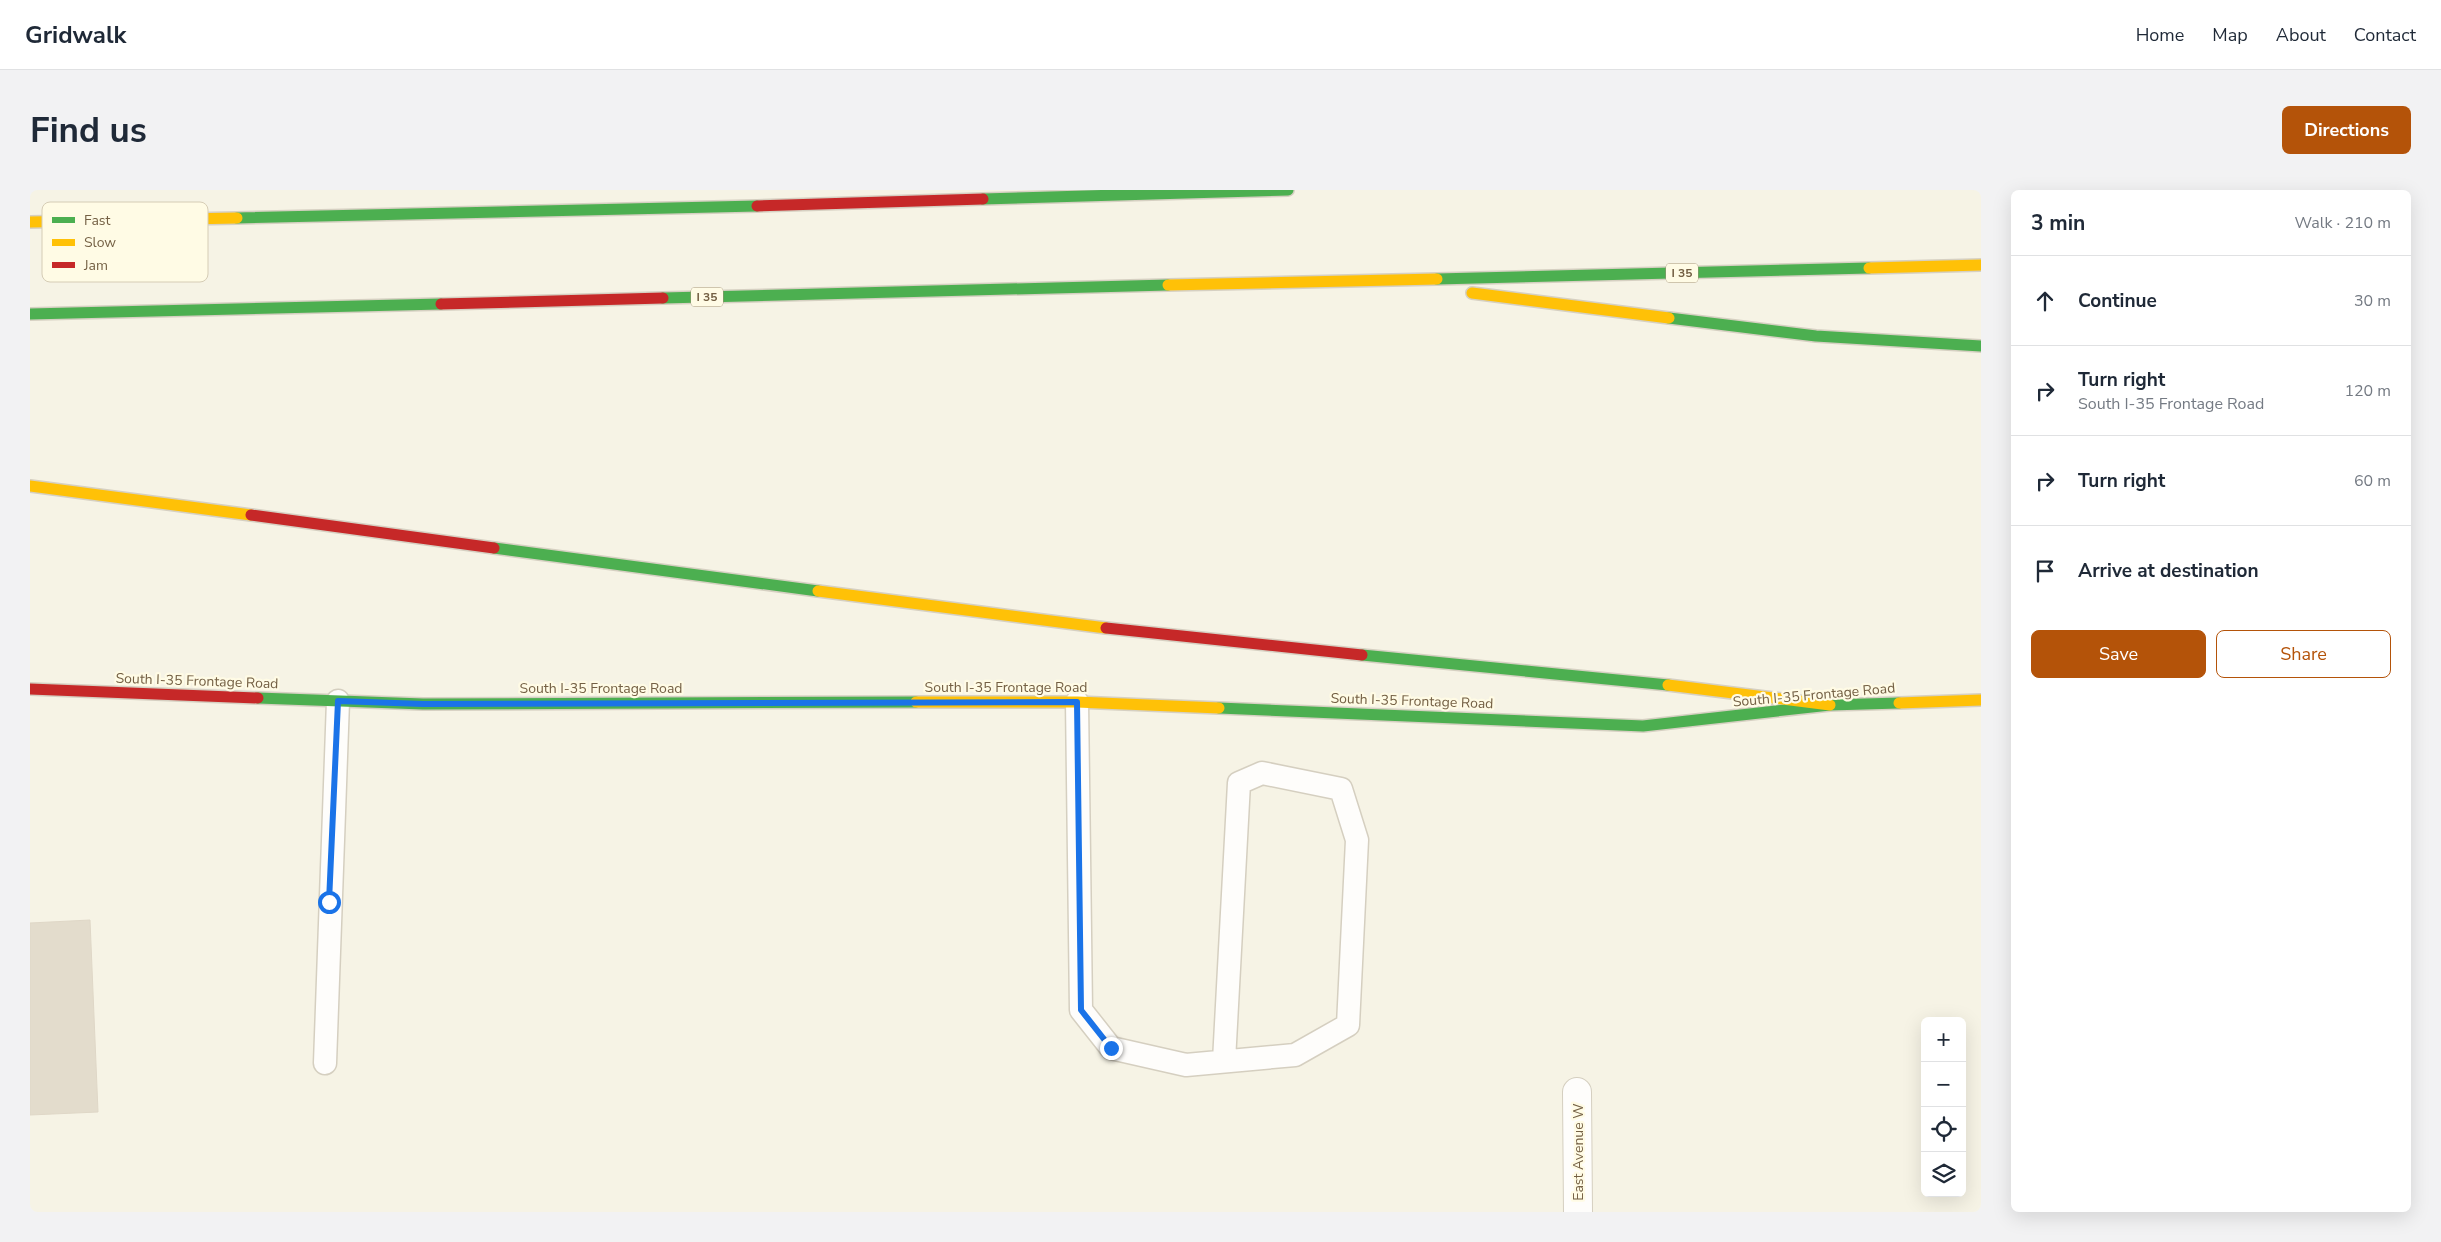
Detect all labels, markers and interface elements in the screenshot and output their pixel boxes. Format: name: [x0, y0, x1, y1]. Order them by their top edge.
text: Gridwalk: [25, 19, 126, 51]
text: Home: [2136, 23, 2184, 47]
text: Map: [2212, 23, 2248, 47]
text: About: [2276, 23, 2326, 47]
text: Contact: [2354, 23, 2416, 47]
button: Directions: [2282, 106, 2411, 154]
text: Find us: [30, 107, 147, 154]
legend: [42, 202, 208, 282]
text: 3 min: [2031, 209, 2085, 237]
text: Fast: [84, 211, 110, 230]
text: Walk · 210 m: [2295, 212, 2391, 234]
text: Slow: [84, 233, 116, 252]
text: Jam: [83, 256, 108, 275]
road number: I 35: [1666, 264, 1698, 282]
icon: ahead: [2031, 287, 2059, 315]
road number: I 35: [691, 288, 723, 306]
text: Continue: [2078, 288, 2157, 314]
text: 30 m: [2354, 290, 2391, 312]
text: Turn right: [2078, 367, 2165, 393]
icon: right: [2031, 377, 2059, 405]
text: 120 m: [2344, 380, 2391, 402]
text: South I-35 Frontage Road: [2078, 393, 2264, 415]
icon: right: [2031, 467, 2059, 495]
text: Turn right: [2078, 468, 2165, 494]
text: 60 m: [2354, 470, 2391, 492]
icon: arrive: [2031, 557, 2059, 585]
text: Arrive at destination: [2078, 558, 2259, 584]
button: Save: [2031, 630, 2206, 678]
button: Share: [2216, 630, 2391, 678]
street label: South I-35 Frontage Road: [115, 669, 279, 693]
street label: South I-35 Frontage Road: [925, 678, 1087, 697]
street label: South I-35 Frontage Road: [1732, 678, 1896, 712]
street label: South I-35 Frontage Road: [520, 679, 682, 698]
street label: South I-35 Frontage Road: [1330, 689, 1494, 713]
route start: [318, 891, 341, 914]
map controls: [1921, 1017, 1966, 1197]
button: +: [1921, 1017, 1966, 1062]
route end: [1100, 1037, 1123, 1060]
button: −: [1921, 1062, 1966, 1107]
street label: East Avenue W: [1569, 1103, 1588, 1201]
button: locate: [1921, 1107, 1966, 1152]
button: layers: [1921, 1152, 1966, 1197]

